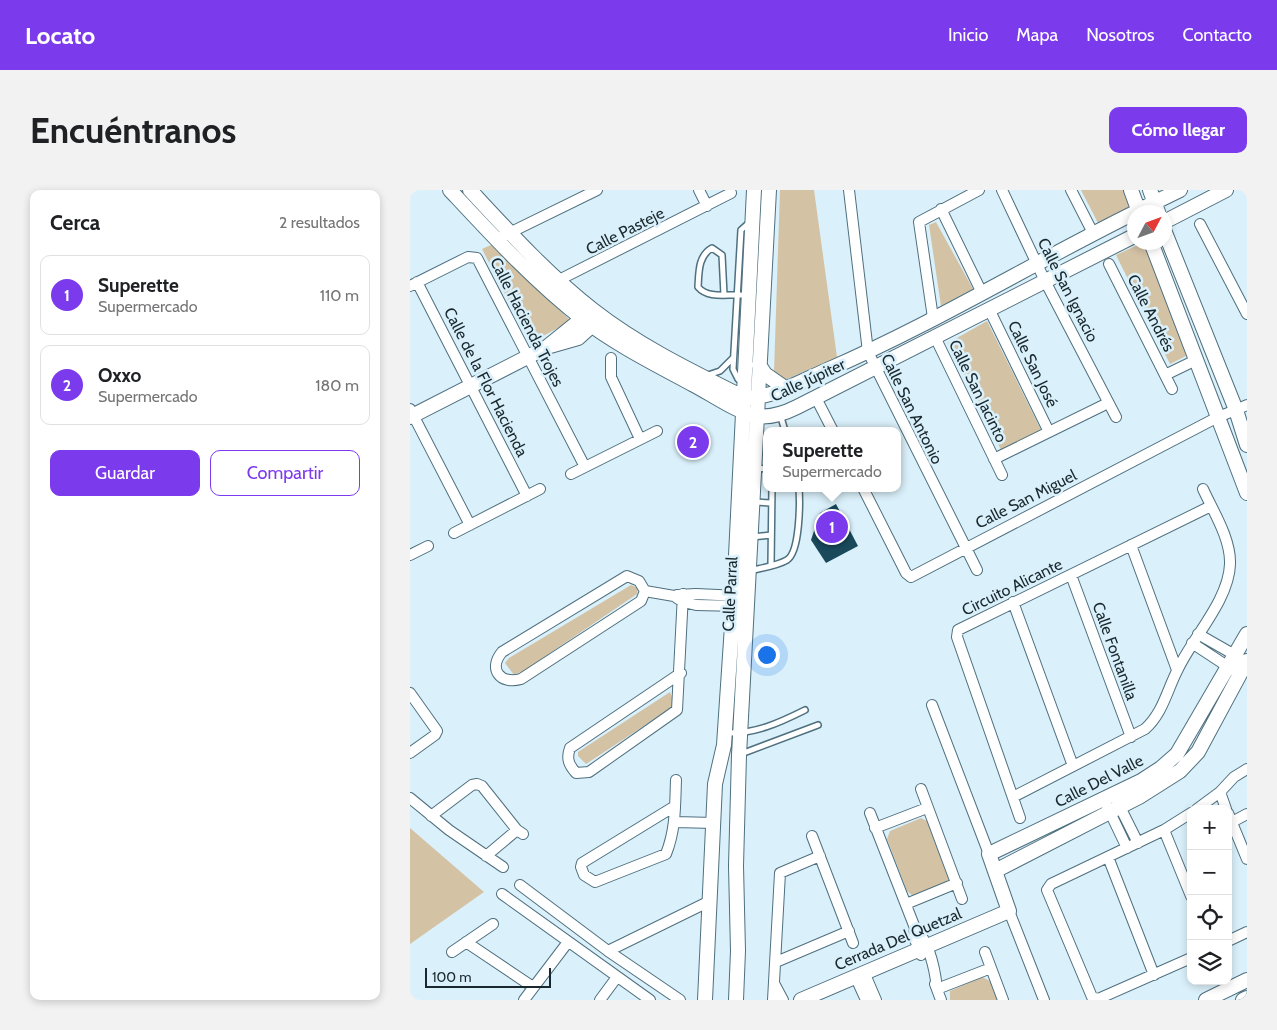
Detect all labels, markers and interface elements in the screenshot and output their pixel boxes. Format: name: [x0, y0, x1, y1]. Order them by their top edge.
text: Locato: [25, 21, 95, 50]
text: Inicio: [948, 24, 988, 46]
text: Mapa: [1016, 24, 1058, 46]
text: Nosotros: [1086, 24, 1155, 46]
text: Contacto: [1183, 24, 1252, 46]
button: Cómo llegar: [1109, 107, 1247, 153]
text: Encuéntranos: [30, 109, 236, 152]
street label: Calle Pasteje: [583, 203, 667, 259]
north arrow: [1127, 205, 1172, 250]
text: Cerca: [50, 210, 100, 235]
text: 2 resultados: [279, 213, 360, 232]
street label: Calle San Ignacio: [1034, 235, 1102, 345]
street label: Calle Hacienda Trojes: [486, 254, 568, 390]
street label: Calle Andrés: [1123, 271, 1179, 355]
text: Superette: [98, 274, 179, 297]
text: 1: [64, 286, 70, 305]
text: 110 m: [320, 286, 359, 305]
text: Supermercado: [98, 297, 198, 316]
street label: Calle de la Flor Hacienda: [440, 304, 532, 460]
street label: Calle San José: [1004, 318, 1062, 410]
street label: Calle San Jacinto: [945, 337, 1011, 445]
street label: Calle San Antonio: [877, 351, 947, 467]
street label: Calle Júpiter: [768, 354, 849, 406]
text: Oxxo: [98, 364, 141, 387]
text: 2: [63, 376, 71, 395]
text: 180 m: [315, 376, 359, 395]
text: Supermercado: [98, 387, 198, 406]
pin: 2: [677, 423, 709, 461]
popup: [763, 427, 901, 492]
text: Superette: [782, 439, 863, 462]
button: Guardar: [50, 450, 200, 496]
button: Compartir: [210, 450, 360, 496]
text: Supermercado: [782, 462, 882, 481]
street label: Calle San Miguel: [972, 465, 1080, 533]
pin: 1: [816, 508, 848, 546]
street label: Circuito Alicante: [959, 554, 1065, 620]
street label: Calle Parral: [719, 556, 741, 632]
street label: Calle Fontanilla: [1089, 599, 1142, 703]
your location: [754, 642, 780, 668]
street label: Calle Del Valle: [1052, 751, 1146, 811]
map controls: [1187, 805, 1232, 985]
button: +: [1187, 805, 1232, 850]
button: −: [1187, 850, 1232, 895]
button: locate: [1187, 895, 1232, 940]
street label: Cerrada Del Quetzal: [832, 904, 964, 974]
button: layers: [1187, 940, 1232, 985]
scale bar: [425, 965, 551, 988]
text: 100 m: [432, 968, 472, 986]

